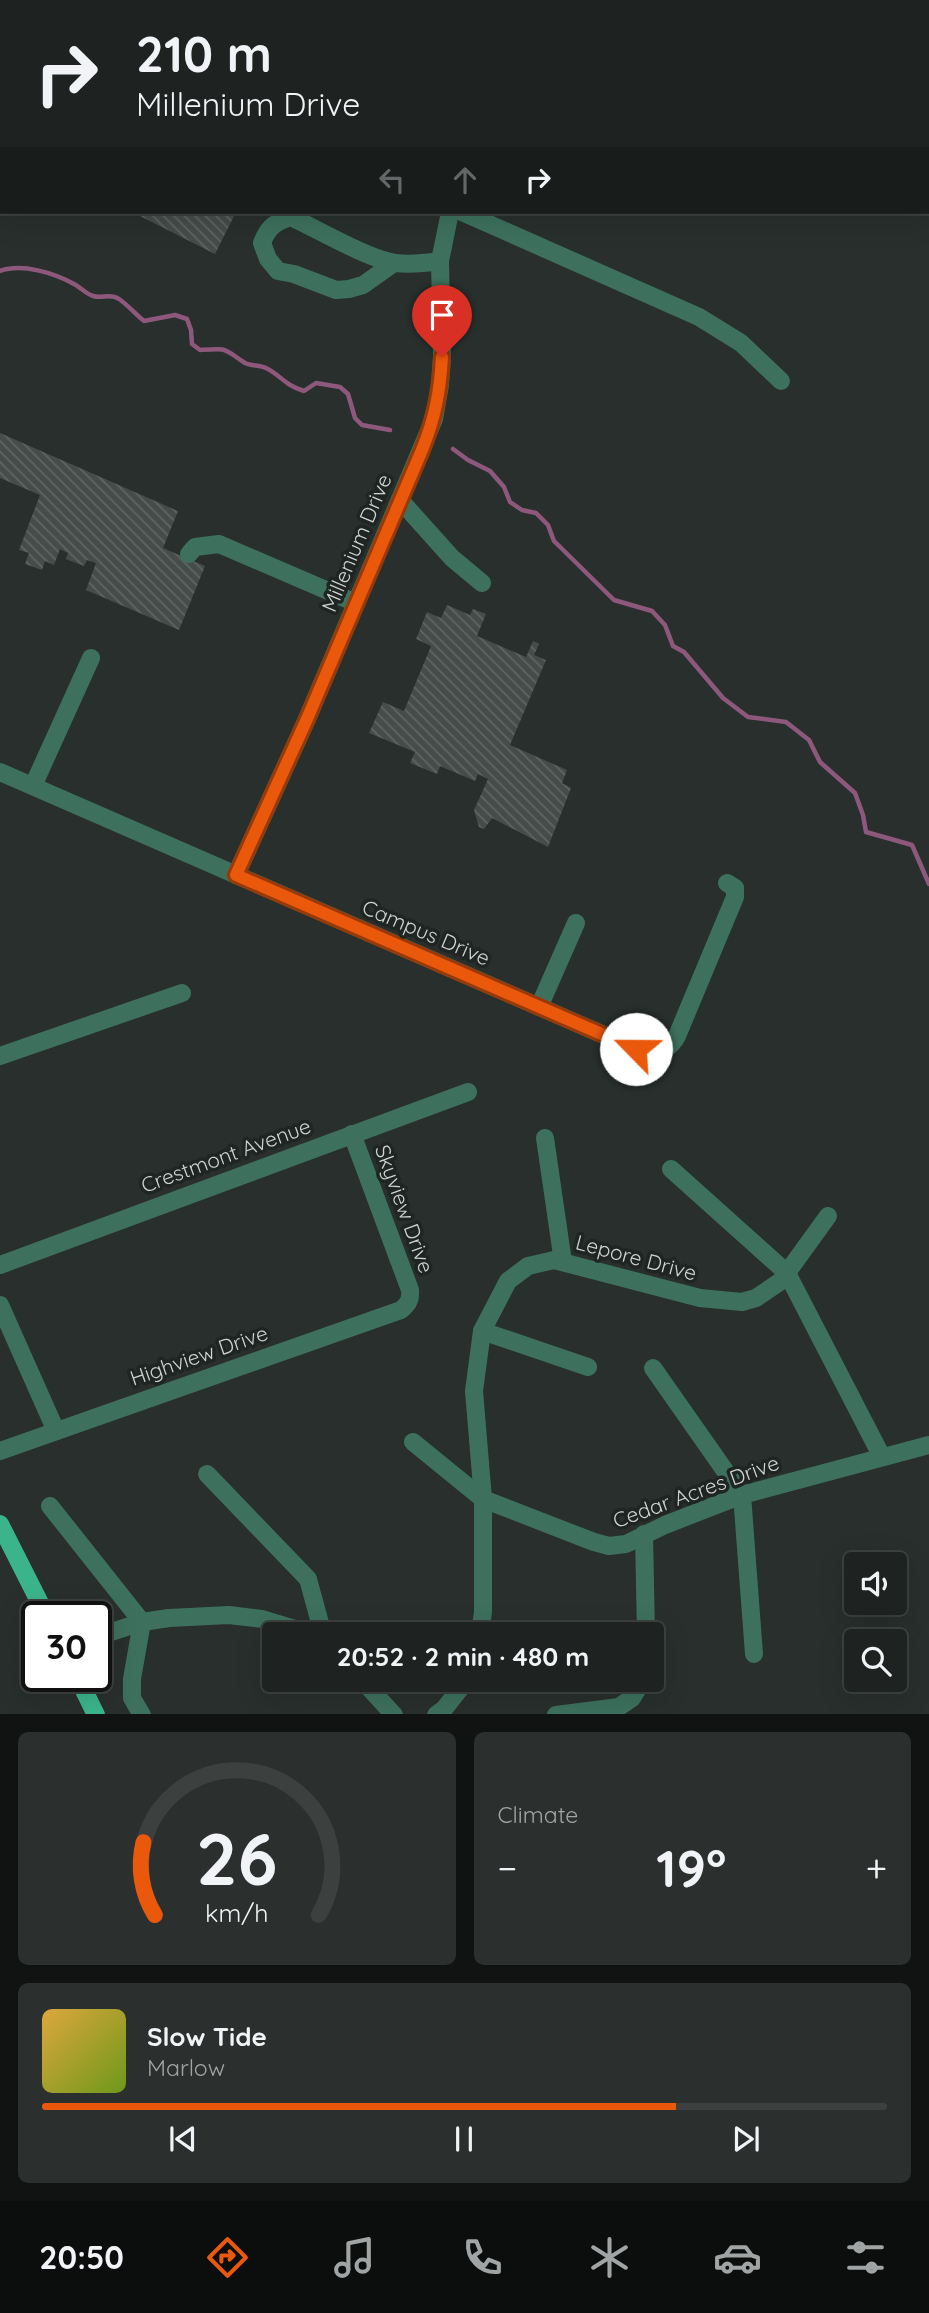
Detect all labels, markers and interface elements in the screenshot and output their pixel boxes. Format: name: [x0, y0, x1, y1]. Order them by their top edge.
text: 210 m: [136, 23, 272, 84]
icon: right: [21, 28, 112, 119]
text: Millenium Drive: [136, 84, 360, 124]
icon: left: [373, 161, 411, 199]
icon: ahead: [446, 161, 484, 199]
icon: right: [519, 161, 557, 199]
pin: [412, 285, 472, 357]
icon: arrive: [423, 296, 461, 334]
street label: Millenium Drive: [315, 470, 397, 615]
street label: Campus Drive: [359, 893, 494, 971]
position arrow: [599, 1012, 673, 1086]
street label: Crestmont Avenue: [137, 1112, 314, 1198]
street label: Skyview Drive: [370, 1141, 440, 1276]
street label: Lepore Drive: [573, 1228, 700, 1286]
street label: Highview Drive: [126, 1319, 271, 1391]
street label: Cedar Acres Drive: [609, 1449, 782, 1533]
map controls: [844, 1552, 907, 1692]
button: sound: [844, 1552, 907, 1615]
speed limit sign: 30: [21, 1601, 112, 1692]
button: search: [844, 1629, 907, 1692]
text: 20:52 · 2 min · 480 m: [337, 1640, 589, 1673]
text: Climate: [498, 1800, 578, 1829]
text: 26: [196, 1812, 278, 1903]
text: 19°: [656, 1835, 727, 1900]
text: −: [498, 1844, 517, 1892]
text: +: [866, 1844, 887, 1892]
text: km/h: [205, 1896, 268, 1927]
text: Slow Tide: [147, 2020, 267, 2053]
text: Marlow: [147, 2053, 225, 2082]
icon: previous: [164, 2120, 202, 2158]
icon: pause: [445, 2120, 483, 2158]
icon: next: [727, 2120, 765, 2158]
icon: directions: [203, 2233, 252, 2282]
icon: music: [330, 2233, 379, 2282]
icon: phone: [458, 2233, 507, 2282]
icon: climate: [585, 2233, 634, 2282]
icon: car: [713, 2233, 762, 2282]
icon: filters: [841, 2233, 890, 2282]
text: 20:50: [39, 2237, 124, 2277]

